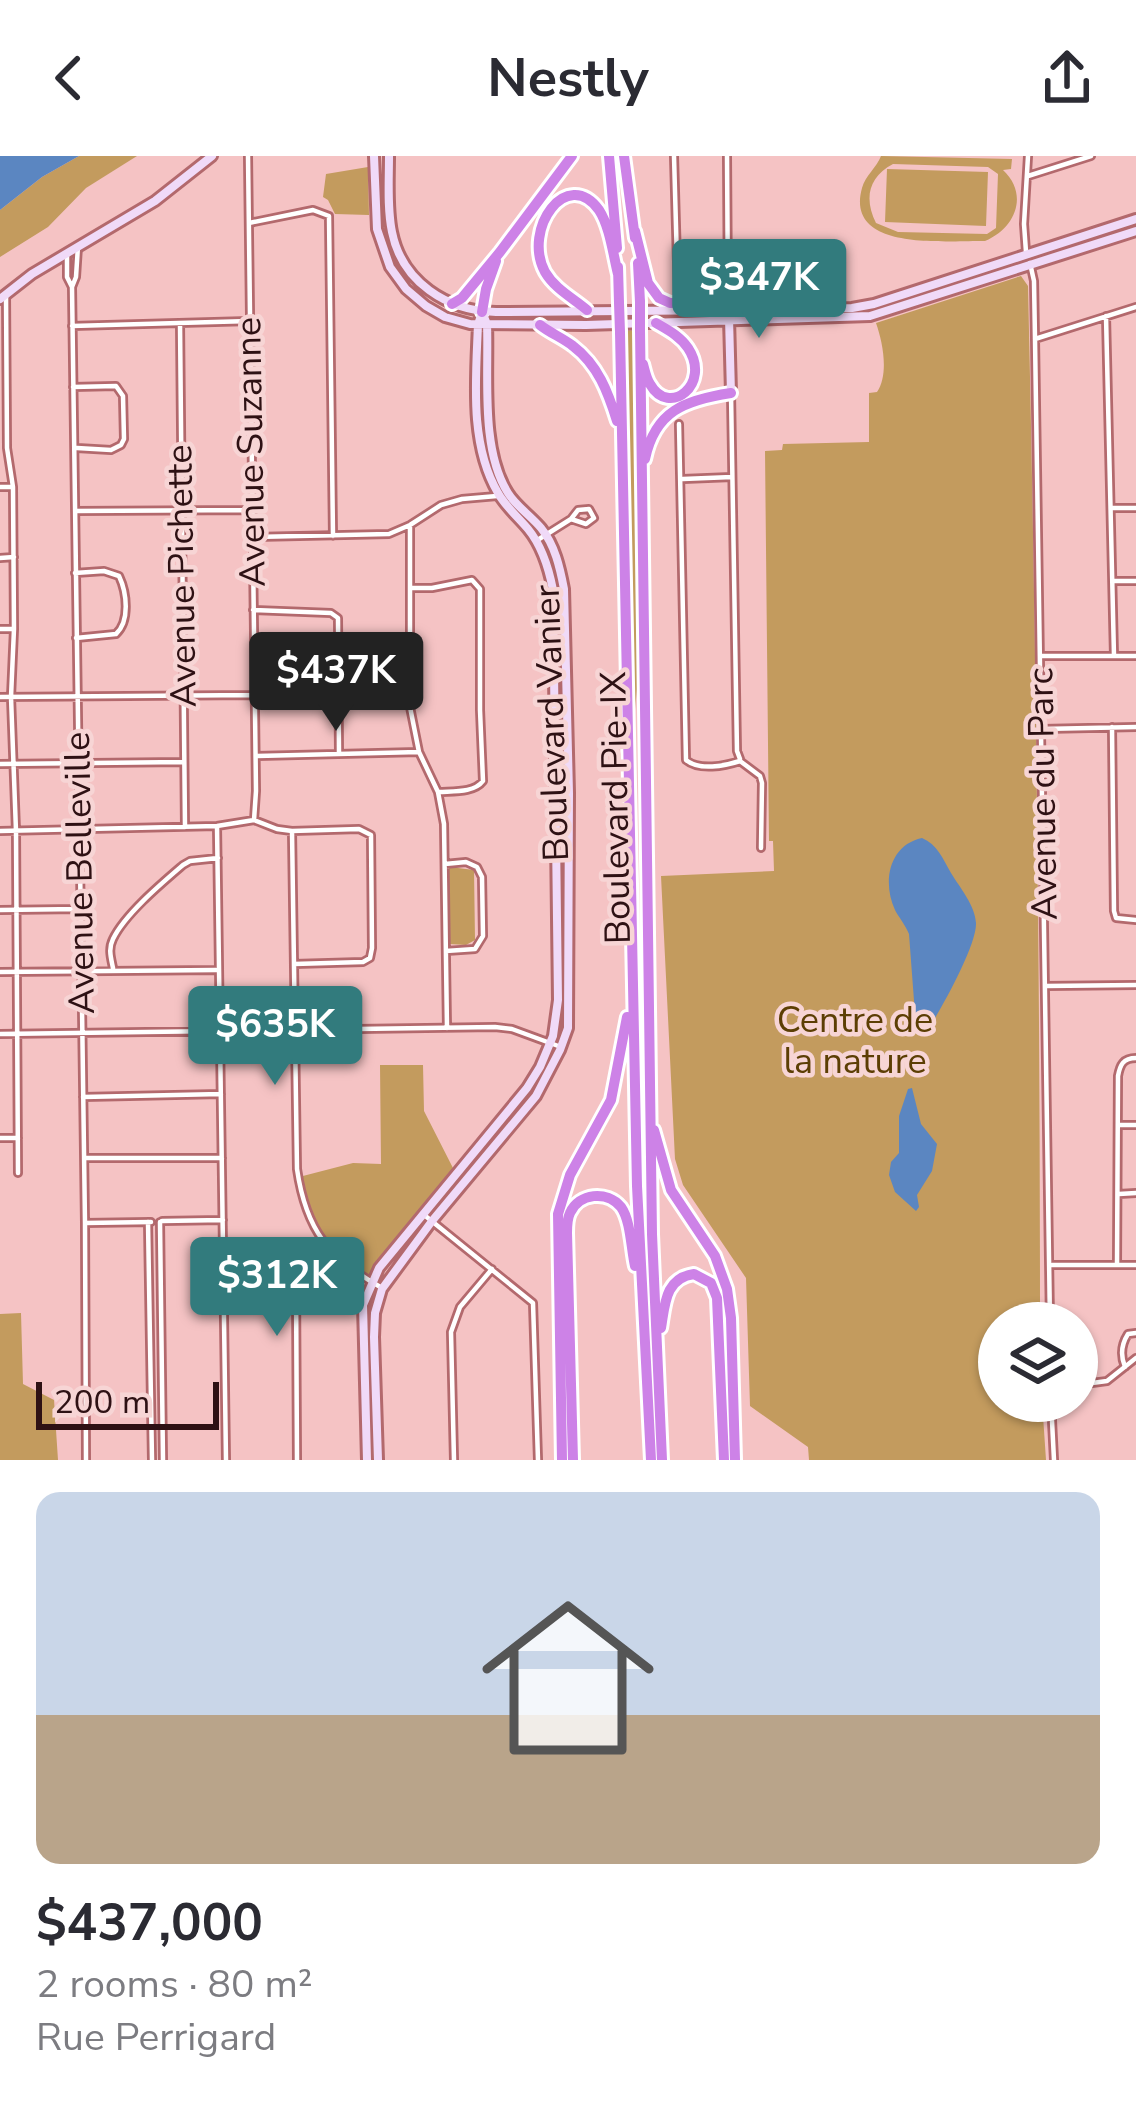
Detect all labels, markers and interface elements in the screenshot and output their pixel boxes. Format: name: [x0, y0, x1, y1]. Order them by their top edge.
text: Nestly: [487, 41, 649, 115]
icon: back: [36, 45, 102, 111]
icon: share: [1034, 45, 1100, 111]
pin: $347K: [675, 239, 843, 341]
text: $347K: [699, 251, 819, 304]
street label: Avenue Suzanne: [224, 317, 278, 587]
street label: Avenue Pichette: [155, 444, 209, 708]
street label: Boulevard Vanier: [523, 584, 581, 862]
pin: $437K: [252, 632, 420, 734]
text: $437K: [276, 644, 396, 697]
street label: Avenue du Parc: [1016, 667, 1070, 921]
street label: Boulevard Pie-IX: [589, 671, 643, 945]
street label: Avenue Belleville: [53, 731, 107, 1015]
pin: $635K: [191, 986, 359, 1088]
park label: Centre de la nature: [777, 996, 933, 1086]
text: $635K: [215, 998, 335, 1051]
pin: $312K: [193, 1237, 361, 1339]
text: $312K: [217, 1249, 337, 1302]
map controls: [978, 1302, 1098, 1422]
button: layers: [978, 1302, 1098, 1422]
scale bar: [36, 1376, 219, 1429]
text: 200 m: [54, 1380, 150, 1425]
icon: home: [460, 1570, 676, 1786]
text: $437,000: [36, 1888, 263, 1958]
text: 2 rooms · 80 m²: [36, 1958, 313, 2011]
text: Rue Perrigard: [36, 2011, 276, 2064]

